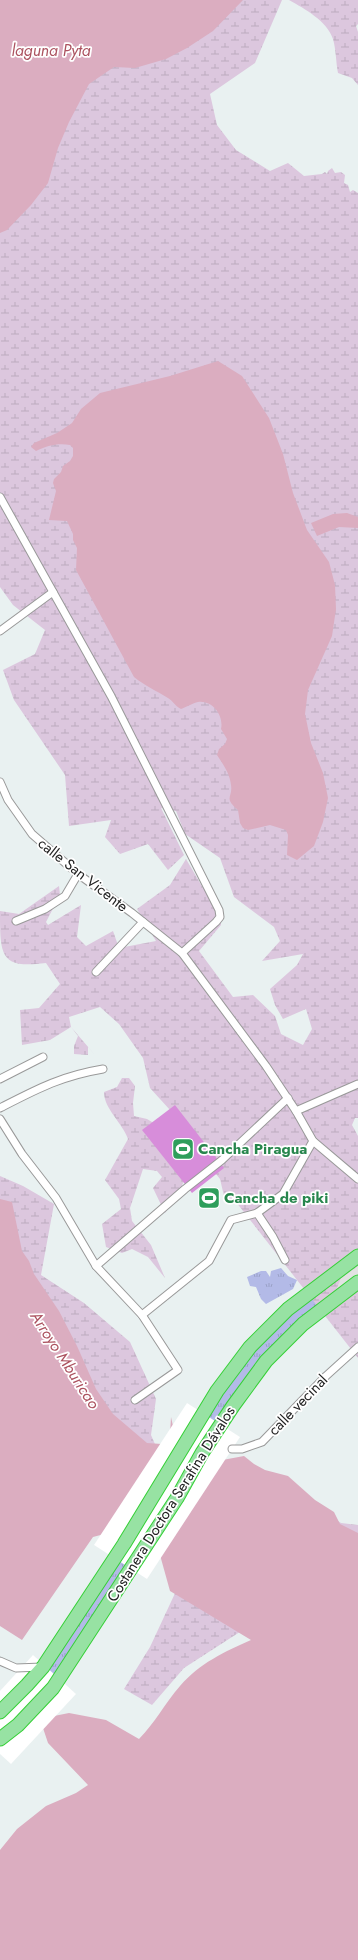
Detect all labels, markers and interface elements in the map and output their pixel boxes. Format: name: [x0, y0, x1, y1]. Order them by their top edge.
water label: laguna Pyta: [11, 39, 91, 62]
street label: calle San Vicente: [33, 833, 133, 917]
sports icon: Cancha Piragua: [170, 1136, 196, 1162]
place label: Cancha Piragua: [198, 1138, 307, 1160]
sports icon: Cancha de piki: [196, 1185, 222, 1211]
place label: Cancha de piki: [224, 1187, 328, 1209]
water label: Arroyo Mburicao: [24, 1306, 106, 1414]
street label: calle vecinal: [263, 1370, 333, 1440]
street label: Costanera Doctora Serafina Dávalos: [102, 1402, 240, 1606]

